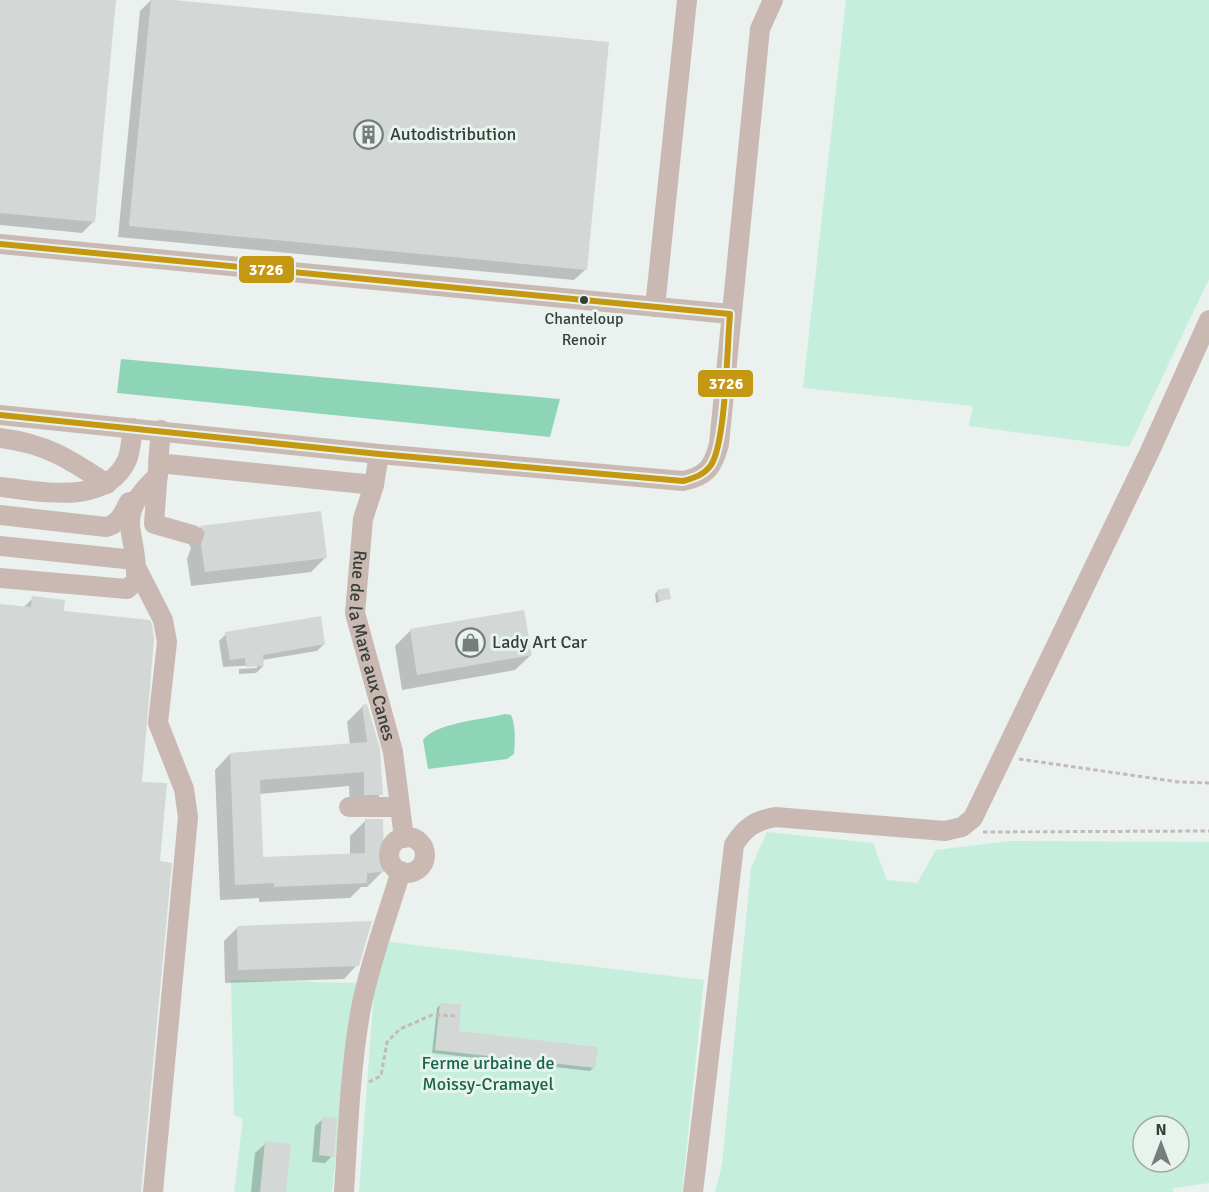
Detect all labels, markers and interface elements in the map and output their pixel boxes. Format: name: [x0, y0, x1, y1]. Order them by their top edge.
building icon: Autodistribution: [353, 118, 385, 150]
place label: Autodistribution: [390, 123, 516, 145]
line badge: 3726: [238, 255, 295, 284]
text: 3726: [249, 260, 284, 280]
marker: Chanteloup Renoir: [578, 294, 590, 306]
place label: Chanteloup Renoir: [545, 309, 623, 350]
line badge: 3726: [697, 369, 754, 398]
text: 3726: [709, 374, 744, 394]
street label: Rue de la Mare aux Canes: [344, 549, 400, 743]
shop icon: Lady Art Car: [455, 626, 487, 658]
place label: Lady Art Car: [492, 631, 587, 653]
park label: Ferme urbaine de Moissy-Cramayel: [421, 1052, 555, 1095]
north arrow: [1131, 1114, 1191, 1174]
text: N: [1155, 1120, 1167, 1140]

